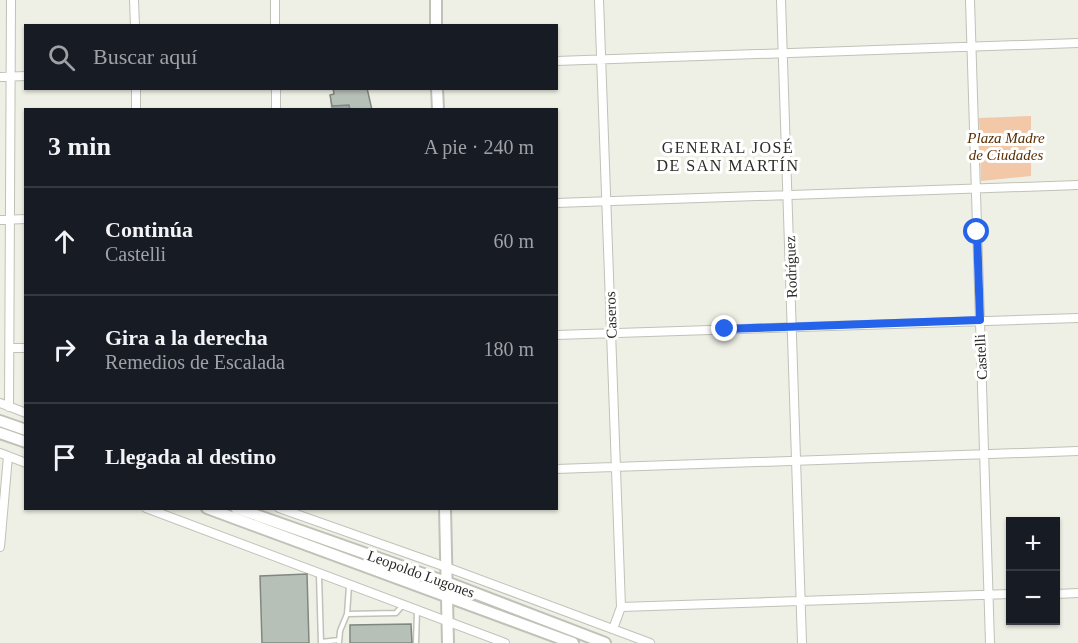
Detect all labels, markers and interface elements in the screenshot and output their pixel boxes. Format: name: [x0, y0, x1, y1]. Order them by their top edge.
search box: [24, 24, 558, 90]
icon: search: [45, 41, 78, 74]
text: Buscar aquí: [93, 44, 197, 69]
park label: Plaza Madre de Ciudades: [966, 130, 1045, 163]
text: 3 min: [48, 132, 111, 161]
text: A pie · 240 m: [424, 136, 534, 158]
district label: GENERAL JOSÉ DE SAN MARTÍN: [657, 138, 799, 174]
text: Continúa: [105, 217, 193, 242]
route start: [963, 218, 989, 244]
icon: ahead: [48, 225, 81, 258]
text: 60 m: [493, 230, 534, 252]
street label: Rodríguez: [782, 235, 800, 299]
text: Castelli: [105, 243, 166, 265]
street label: Caseros: [602, 291, 620, 339]
route end: [711, 315, 737, 341]
text: Gira a la derecha: [105, 325, 268, 350]
icon: right: [48, 333, 81, 366]
street label: Castelli: [972, 334, 990, 380]
text: 180 m: [483, 338, 534, 360]
text: Remedios de Escalada: [105, 351, 285, 373]
icon: arrive: [48, 441, 81, 474]
text: Llegada al destino: [105, 444, 276, 469]
map controls: [1006, 517, 1060, 625]
button: +: [1006, 517, 1060, 571]
street label: Leopoldo Lugones: [365, 547, 477, 601]
button: −: [1006, 571, 1060, 625]

